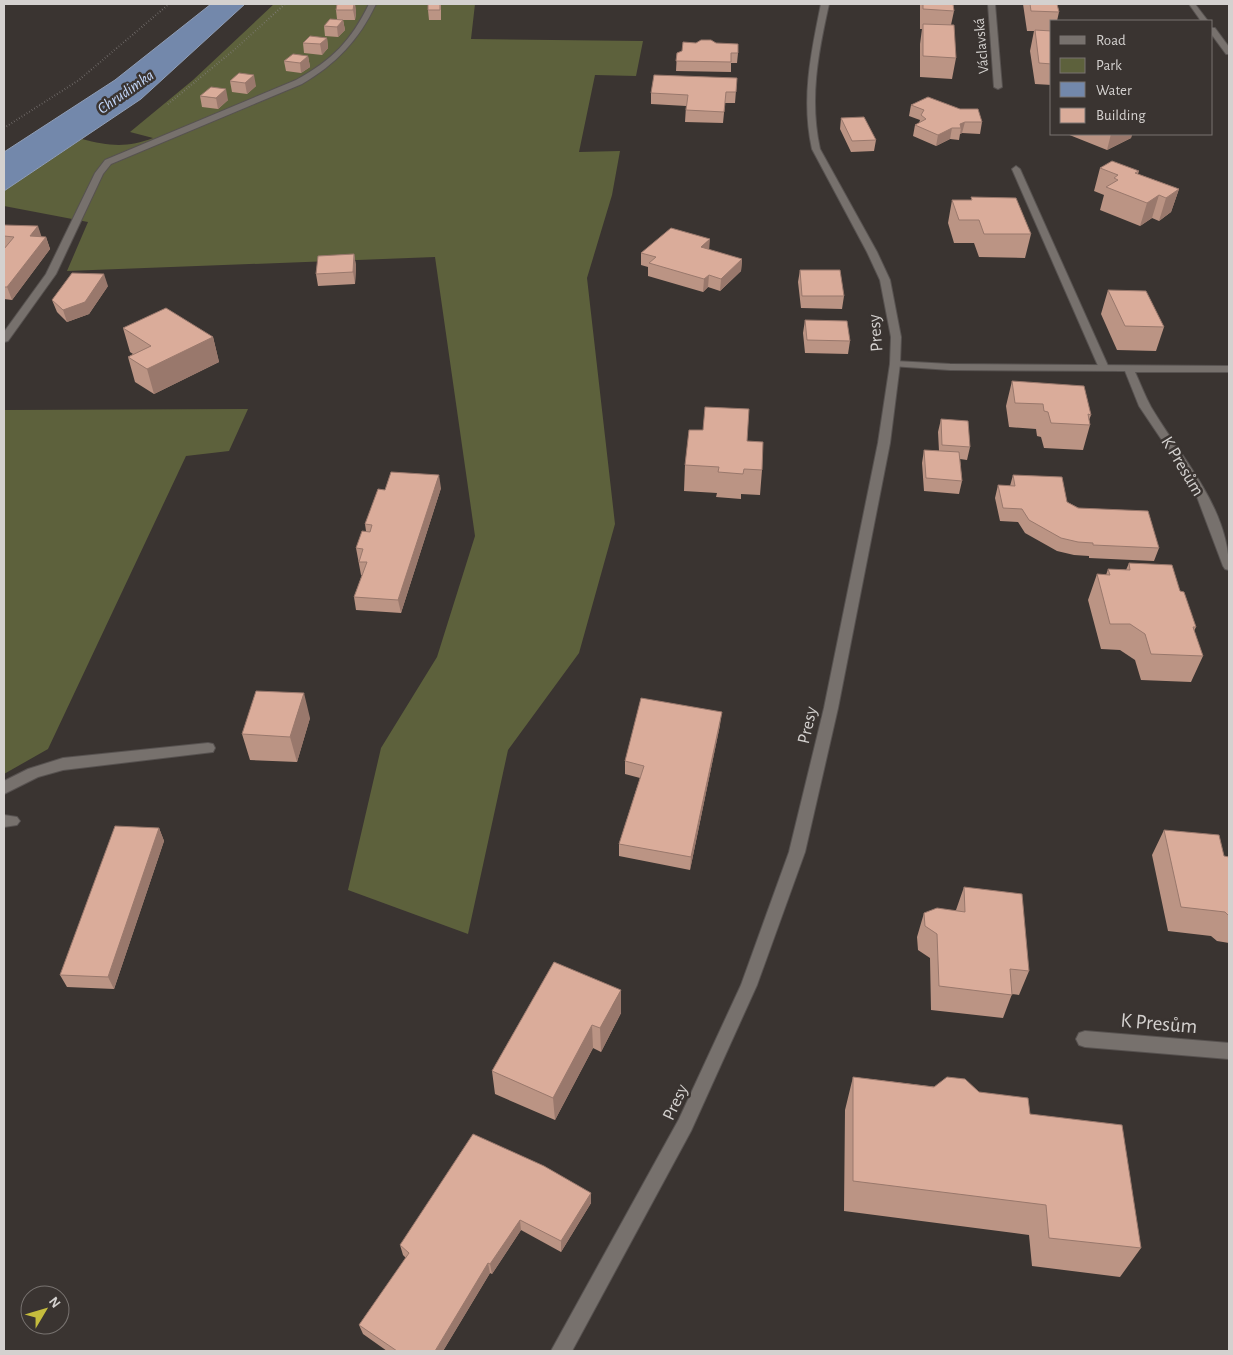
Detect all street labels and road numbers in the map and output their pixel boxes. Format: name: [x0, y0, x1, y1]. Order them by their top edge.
street label: Václavská: [972, 17, 991, 75]
street label: Presy: [865, 313, 887, 352]
street label: K Presům: [1157, 434, 1207, 499]
street label: Presy: [795, 705, 821, 746]
street label: K Presům: [1120, 1010, 1198, 1037]
street label: Presy: [660, 1081, 692, 1123]

